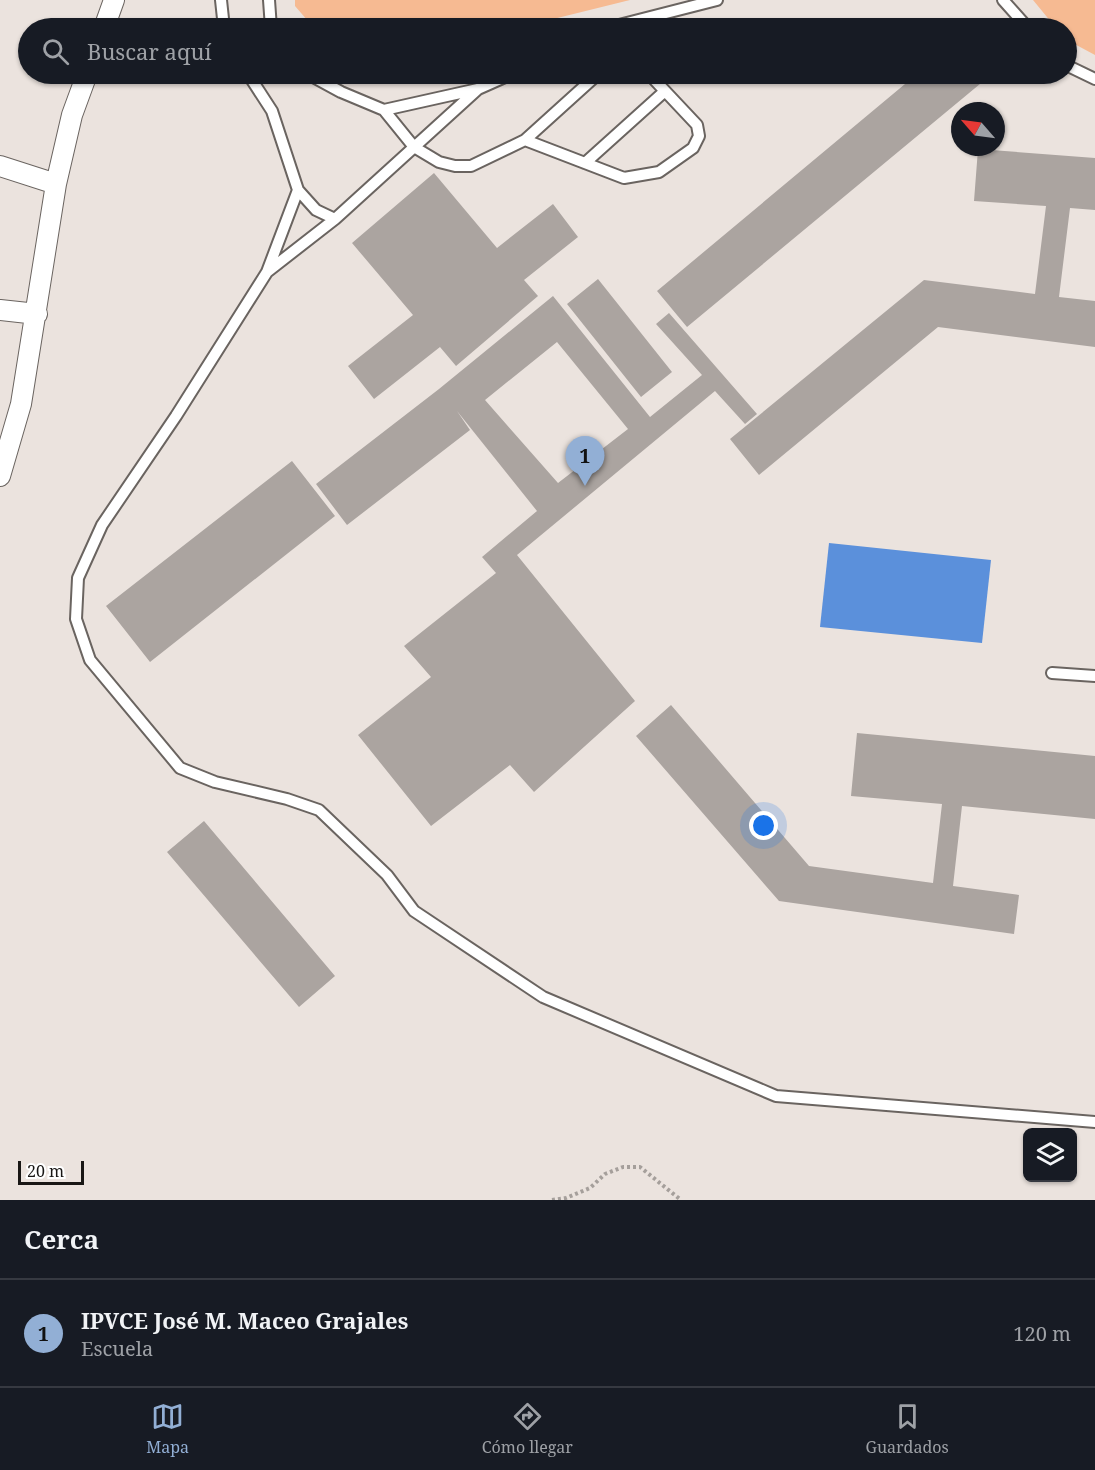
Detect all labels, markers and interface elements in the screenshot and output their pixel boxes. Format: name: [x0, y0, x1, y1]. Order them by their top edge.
search box: [18, 18, 1077, 84]
icon: search: [39, 35, 72, 68]
text: Buscar aquí: [87, 36, 211, 66]
north arrow: [951, 102, 1005, 156]
pin: 1: [566, 436, 604, 486]
your location: [749, 811, 778, 840]
map controls: [1023, 1128, 1077, 1182]
button: layers: [1023, 1128, 1077, 1182]
scale bar: [18, 1158, 84, 1186]
text: 20 m: [27, 1160, 64, 1182]
text: Cerca: [24, 1221, 99, 1257]
text: IPVCE José M. Maceo Grajales: [81, 1305, 408, 1335]
text: 1: [38, 1320, 49, 1347]
text: 120 m: [1013, 1320, 1071, 1347]
text: Escuela: [81, 1335, 153, 1362]
tab: Mapa: [146, 1400, 189, 1458]
tab: Cómo llegar: [482, 1400, 573, 1458]
tab: Guardados: [865, 1400, 949, 1458]

